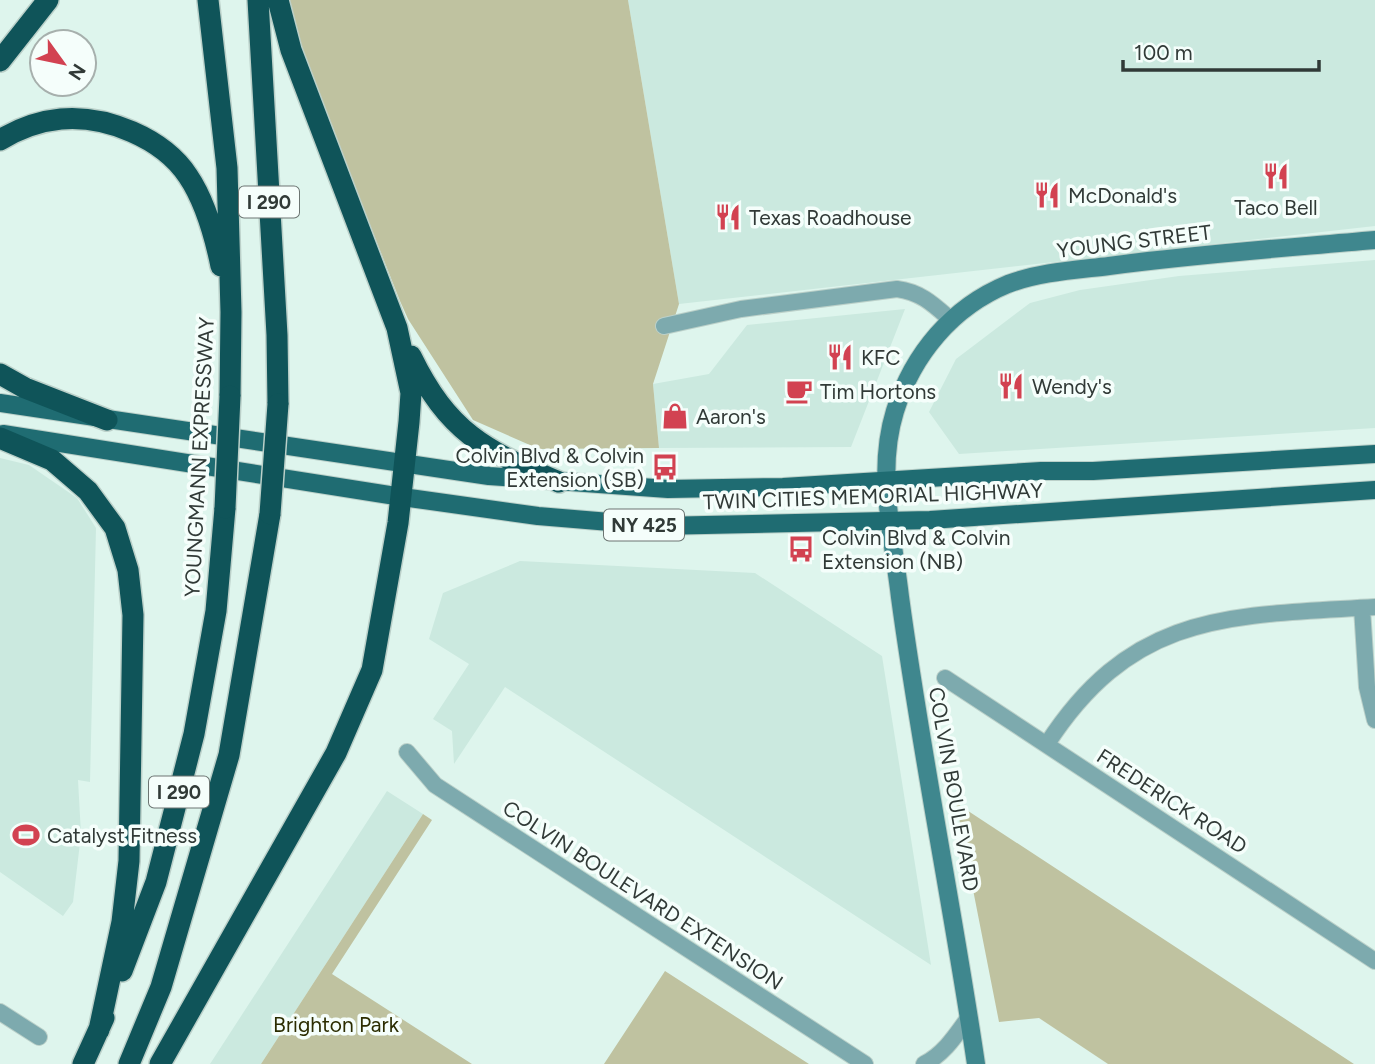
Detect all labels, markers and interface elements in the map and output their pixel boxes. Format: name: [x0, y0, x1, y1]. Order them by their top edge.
north arrow: [28, 28, 98, 98]
scale bar: [1123, 28, 1319, 72]
text: 100 m: [1134, 40, 1193, 65]
text: N: [63, 60, 90, 84]
restaurant icon: Taco Bell: [1261, 161, 1291, 191]
restaurant icon: McDonald's: [1032, 180, 1062, 210]
place label: McDonald's: [1068, 183, 1177, 208]
road number: I 290: [239, 186, 299, 218]
place label: Taco Bell: [1234, 195, 1318, 220]
restaurant icon: Texas Roadhouse: [713, 202, 743, 232]
place label: Texas Roadhouse: [749, 205, 911, 230]
street label: YOUNG STREET: [1055, 219, 1213, 263]
street label: YOUNGMANN EXPRESSWAY: [179, 316, 219, 598]
restaurant icon: KFC: [825, 342, 855, 372]
place label: KFC: [861, 345, 900, 370]
restaurant icon: Wendy's: [996, 371, 1026, 401]
place label: Wendy's: [1032, 374, 1112, 399]
cafe icon: Tim Hortons: [784, 376, 814, 406]
place label: Tim Hortons: [820, 379, 936, 404]
shop icon: Aaron's: [660, 401, 690, 431]
place label: Aaron's: [696, 404, 766, 429]
place label: Colvin Blvd & Colvin Extension (SB): [456, 443, 644, 492]
bus stop icon: Colvin Blvd & Colvin Extension (SB): [650, 452, 680, 482]
street label: TWIN CITIES MEMORIAL HIGHWAY: [703, 478, 1044, 514]
road number: NY 425: [604, 510, 684, 540]
place label: Colvin Blvd & Colvin Extension (NB): [822, 525, 1010, 574]
bus stop icon: Colvin Blvd & Colvin Extension (NB): [786, 534, 816, 564]
street label: COLVIN BOULEVARD: [924, 685, 984, 893]
street label: FREDERICK ROAD: [1092, 743, 1252, 859]
road number: I 290: [149, 776, 209, 807]
street label: COLVIN BOULEVARD EXTENSION: [498, 795, 788, 995]
sports icon: Catalyst Fitness: [11, 820, 41, 850]
place label: Catalyst Fitness: [47, 823, 197, 848]
park label: Brighton Park: [273, 1012, 400, 1037]

